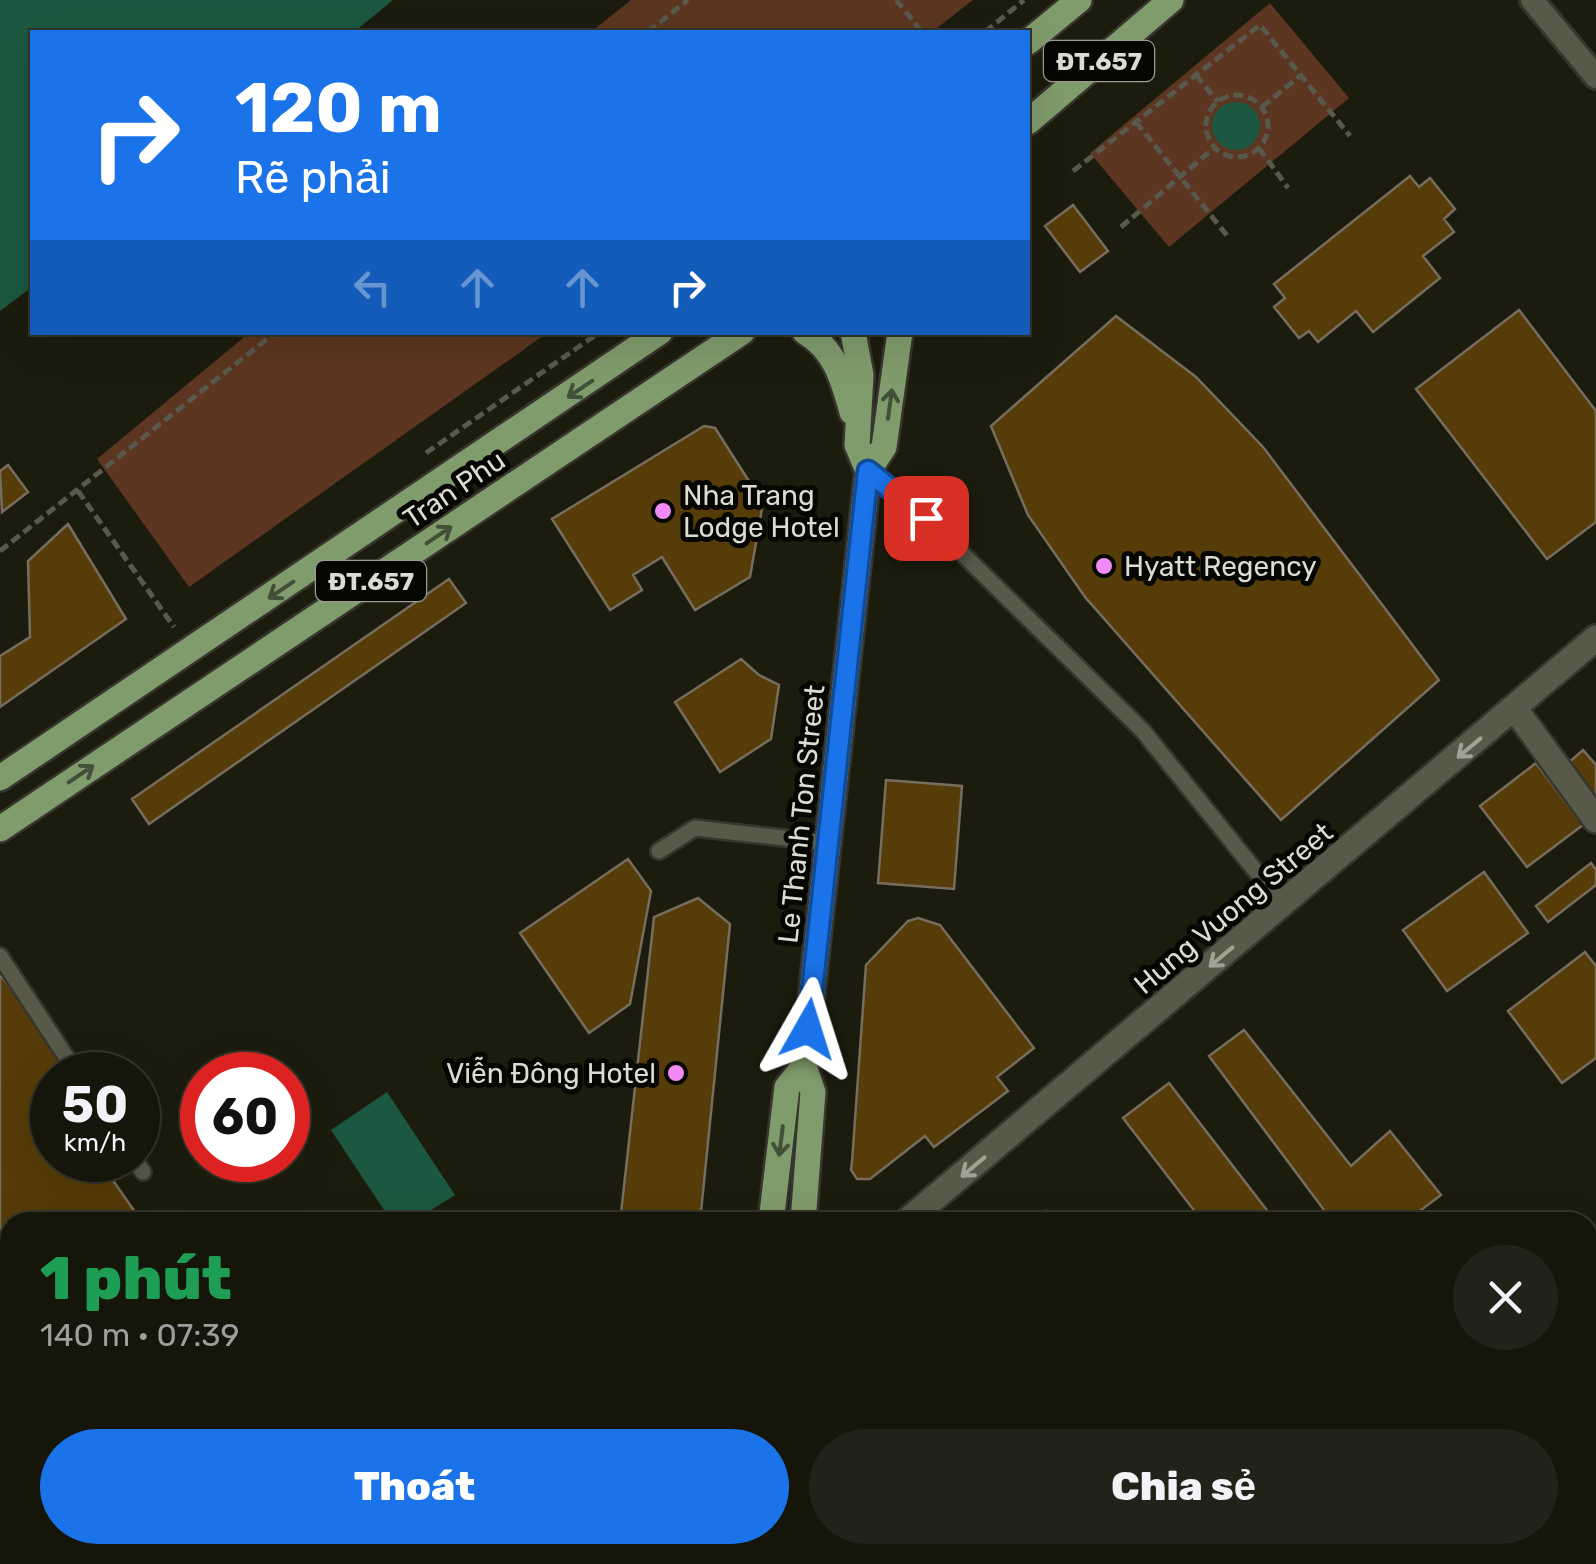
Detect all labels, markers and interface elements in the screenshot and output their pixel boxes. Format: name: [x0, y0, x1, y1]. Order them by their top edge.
road number: ĐT.657: [1044, 41, 1154, 81]
text: 120 m: [235, 67, 442, 150]
icon: right: [70, 70, 200, 200]
text: Rẽ phải: [235, 151, 391, 204]
icon: left: [345, 260, 400, 315]
icon: ahead: [450, 260, 505, 315]
icon: ahead: [555, 260, 610, 315]
icon: right: [660, 260, 715, 315]
one-way arrow: [567, 378, 595, 399]
one-way arrow: [882, 388, 900, 421]
street label: Tran Phu: [397, 443, 511, 535]
pin: [884, 476, 969, 561]
place label: Nha Trang Lodge Hotel: [683, 479, 840, 544]
icon: arrive: [899, 491, 954, 546]
marker: Nha Trang Lodge Hotel: [652, 500, 674, 522]
one-way arrow: [424, 525, 452, 546]
place label: Hyatt Regency: [1124, 550, 1317, 583]
marker: Hyatt Regency: [1093, 555, 1115, 577]
road number: ĐT.657: [316, 561, 426, 601]
one-way arrow: [268, 579, 296, 600]
street label: Le Thanh Ton Street: [771, 683, 832, 945]
one-way arrow: [1457, 736, 1483, 758]
one-way arrow: [67, 764, 95, 785]
street label: Hung Vuong Street: [1128, 816, 1339, 1001]
one-way arrow: [1209, 946, 1235, 968]
position arrow: [756, 977, 860, 1081]
speed limit sign: 60: [180, 1052, 310, 1182]
place label: Viễn Đông Hotel: [446, 1056, 656, 1090]
marker: Viễn Đông Hotel: [665, 1062, 687, 1084]
text: 50: [62, 1075, 128, 1135]
one-way arrow: [771, 1125, 790, 1157]
text: km/h: [64, 1128, 126, 1157]
one-way arrow: [960, 1155, 986, 1177]
text: 1 phút: [40, 1243, 232, 1314]
button: close: [1453, 1245, 1558, 1350]
text: 140 m · 07:39: [40, 1316, 240, 1354]
button: Thoát: [40, 1429, 789, 1544]
button: Chia sẻ: [809, 1429, 1558, 1544]

